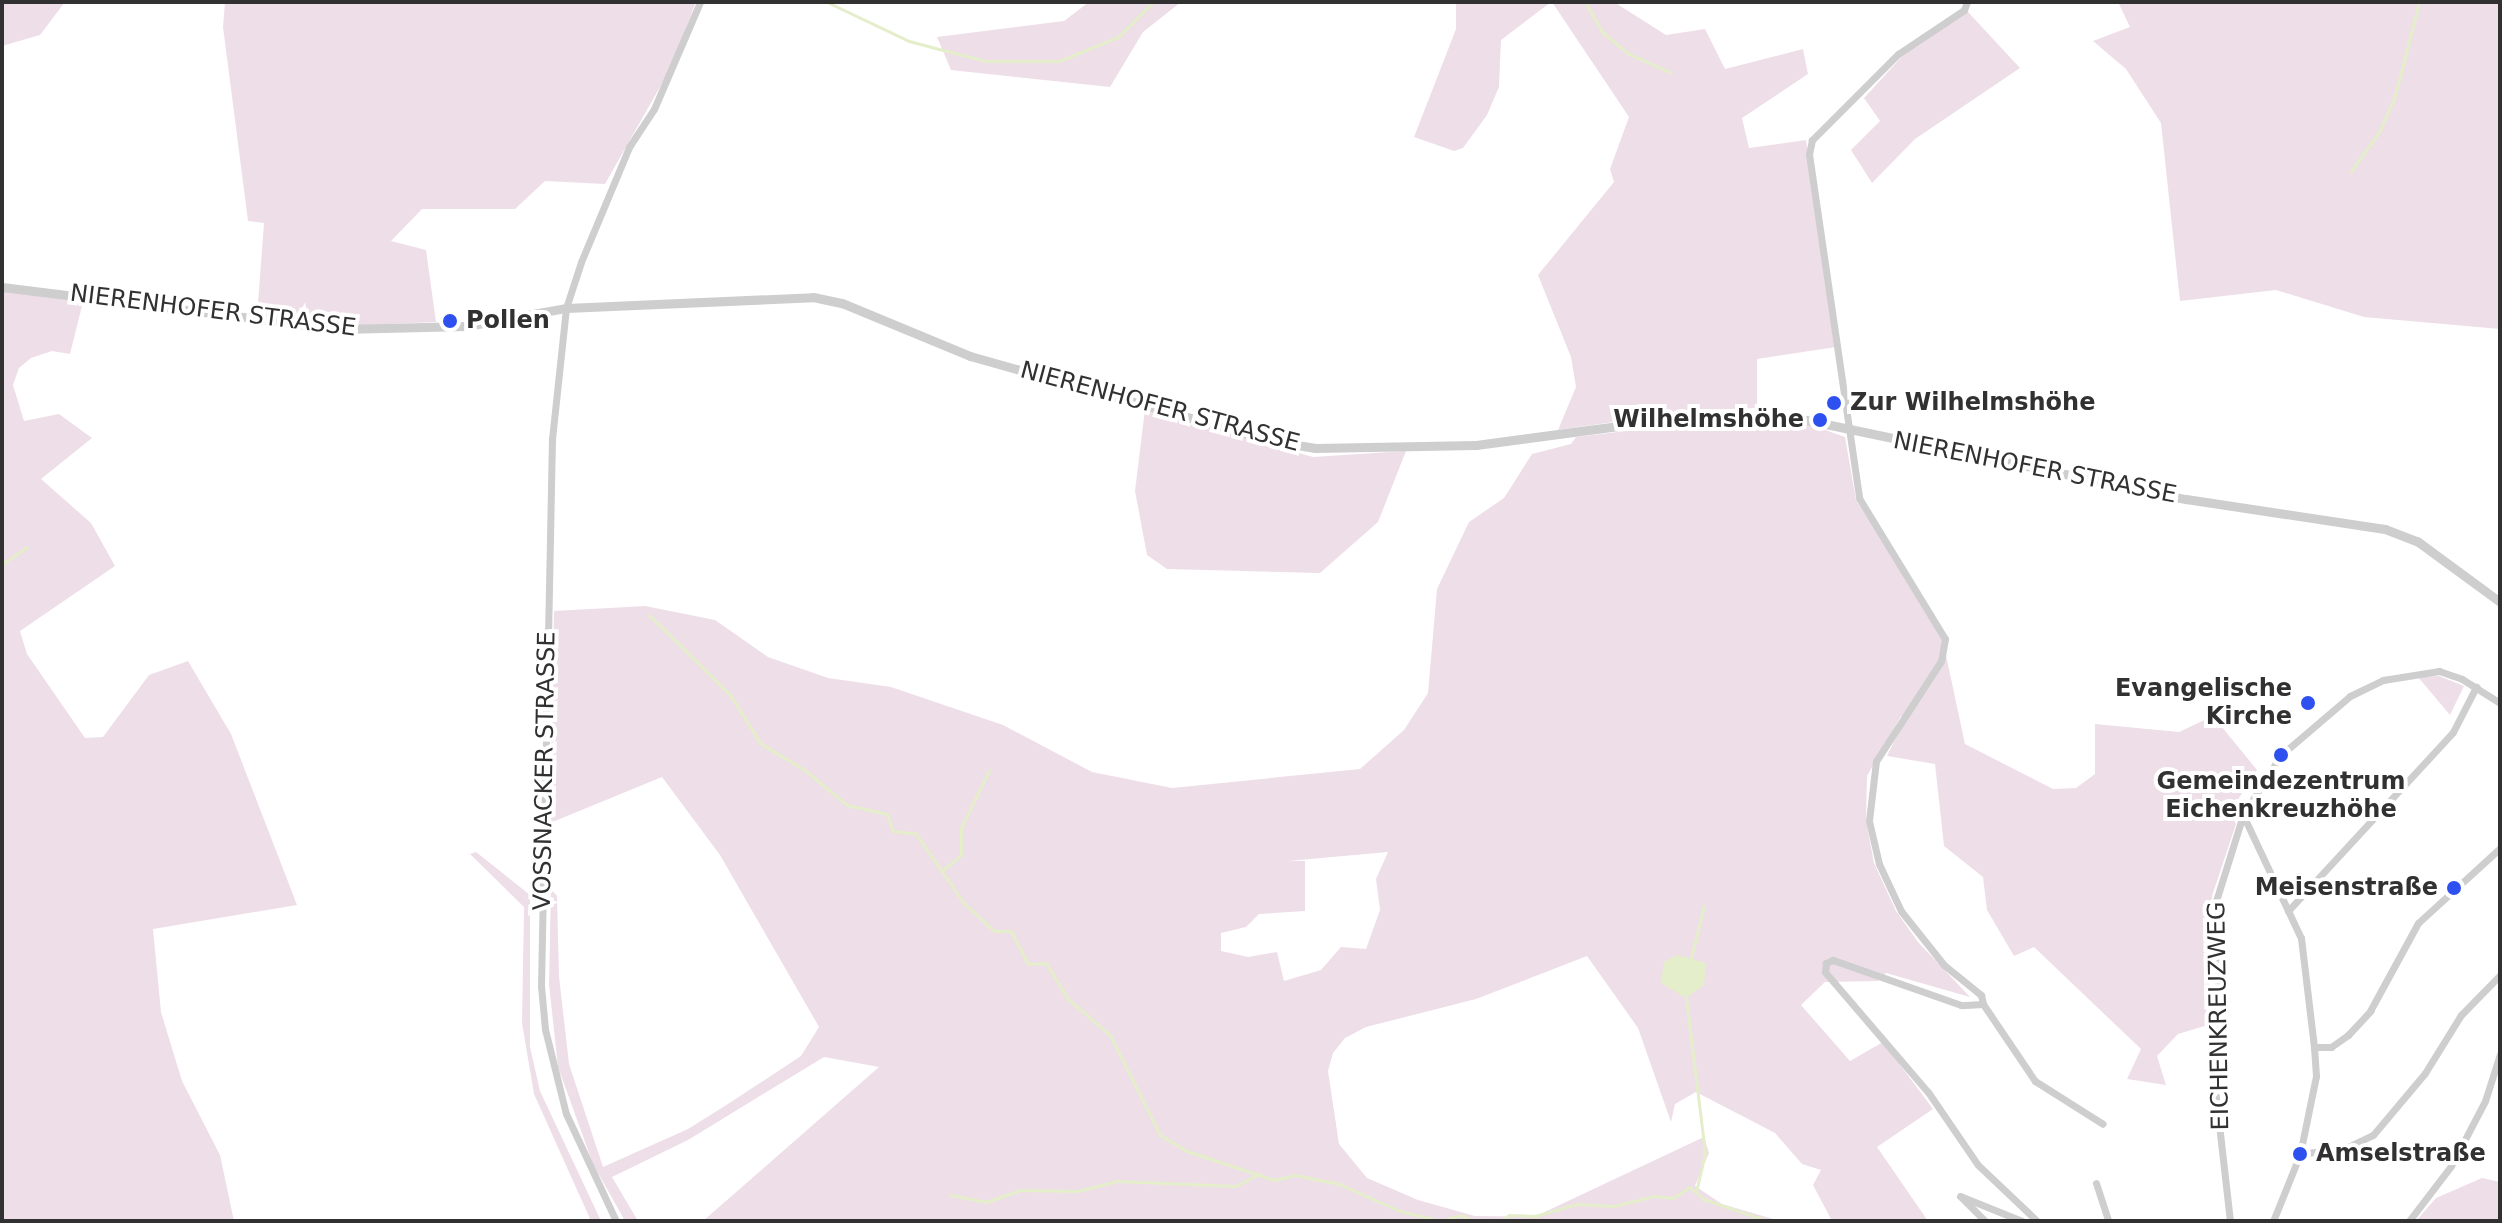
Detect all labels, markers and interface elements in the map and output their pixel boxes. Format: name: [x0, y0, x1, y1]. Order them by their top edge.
street label: NIERENHOFER STRASSE: [68, 279, 358, 343]
place label: Pollen: [466, 307, 550, 335]
marker: Pollen: [441, 312, 459, 330]
street label: NIERENHOFER STRASSE: [1017, 356, 1303, 458]
place label: Zur Wilhelmshöhe: [1850, 389, 2095, 417]
marker: Zur Wilhelmshöhe: [1825, 394, 1843, 412]
place label: Wilhelmshöhe: [1613, 406, 1804, 434]
marker: Wilhelmshöhe: [1811, 411, 1829, 429]
street label: NIERENHOFER STRASSE: [1891, 426, 2179, 510]
street label: VOSSNACKER STRASSE: [528, 631, 562, 911]
place label: Evangelische Kirche: [2115, 675, 2292, 731]
marker: Evangelische Kirche: [2299, 694, 2317, 712]
marker: Gemeindezentrum Eichenkreuzhöhe: [2272, 746, 2290, 764]
place label: Gemeindezentrum Eichenkreuzhöhe: [2157, 768, 2405, 824]
place label: Meisenstraße: [2255, 874, 2438, 902]
marker: Meisenstraße: [2445, 879, 2463, 897]
street label: EICHENKREUZWEG: [2203, 901, 2235, 1131]
place label: Amselstraße: [2316, 1140, 2486, 1168]
marker: Amselstraße: [2291, 1145, 2309, 1163]

